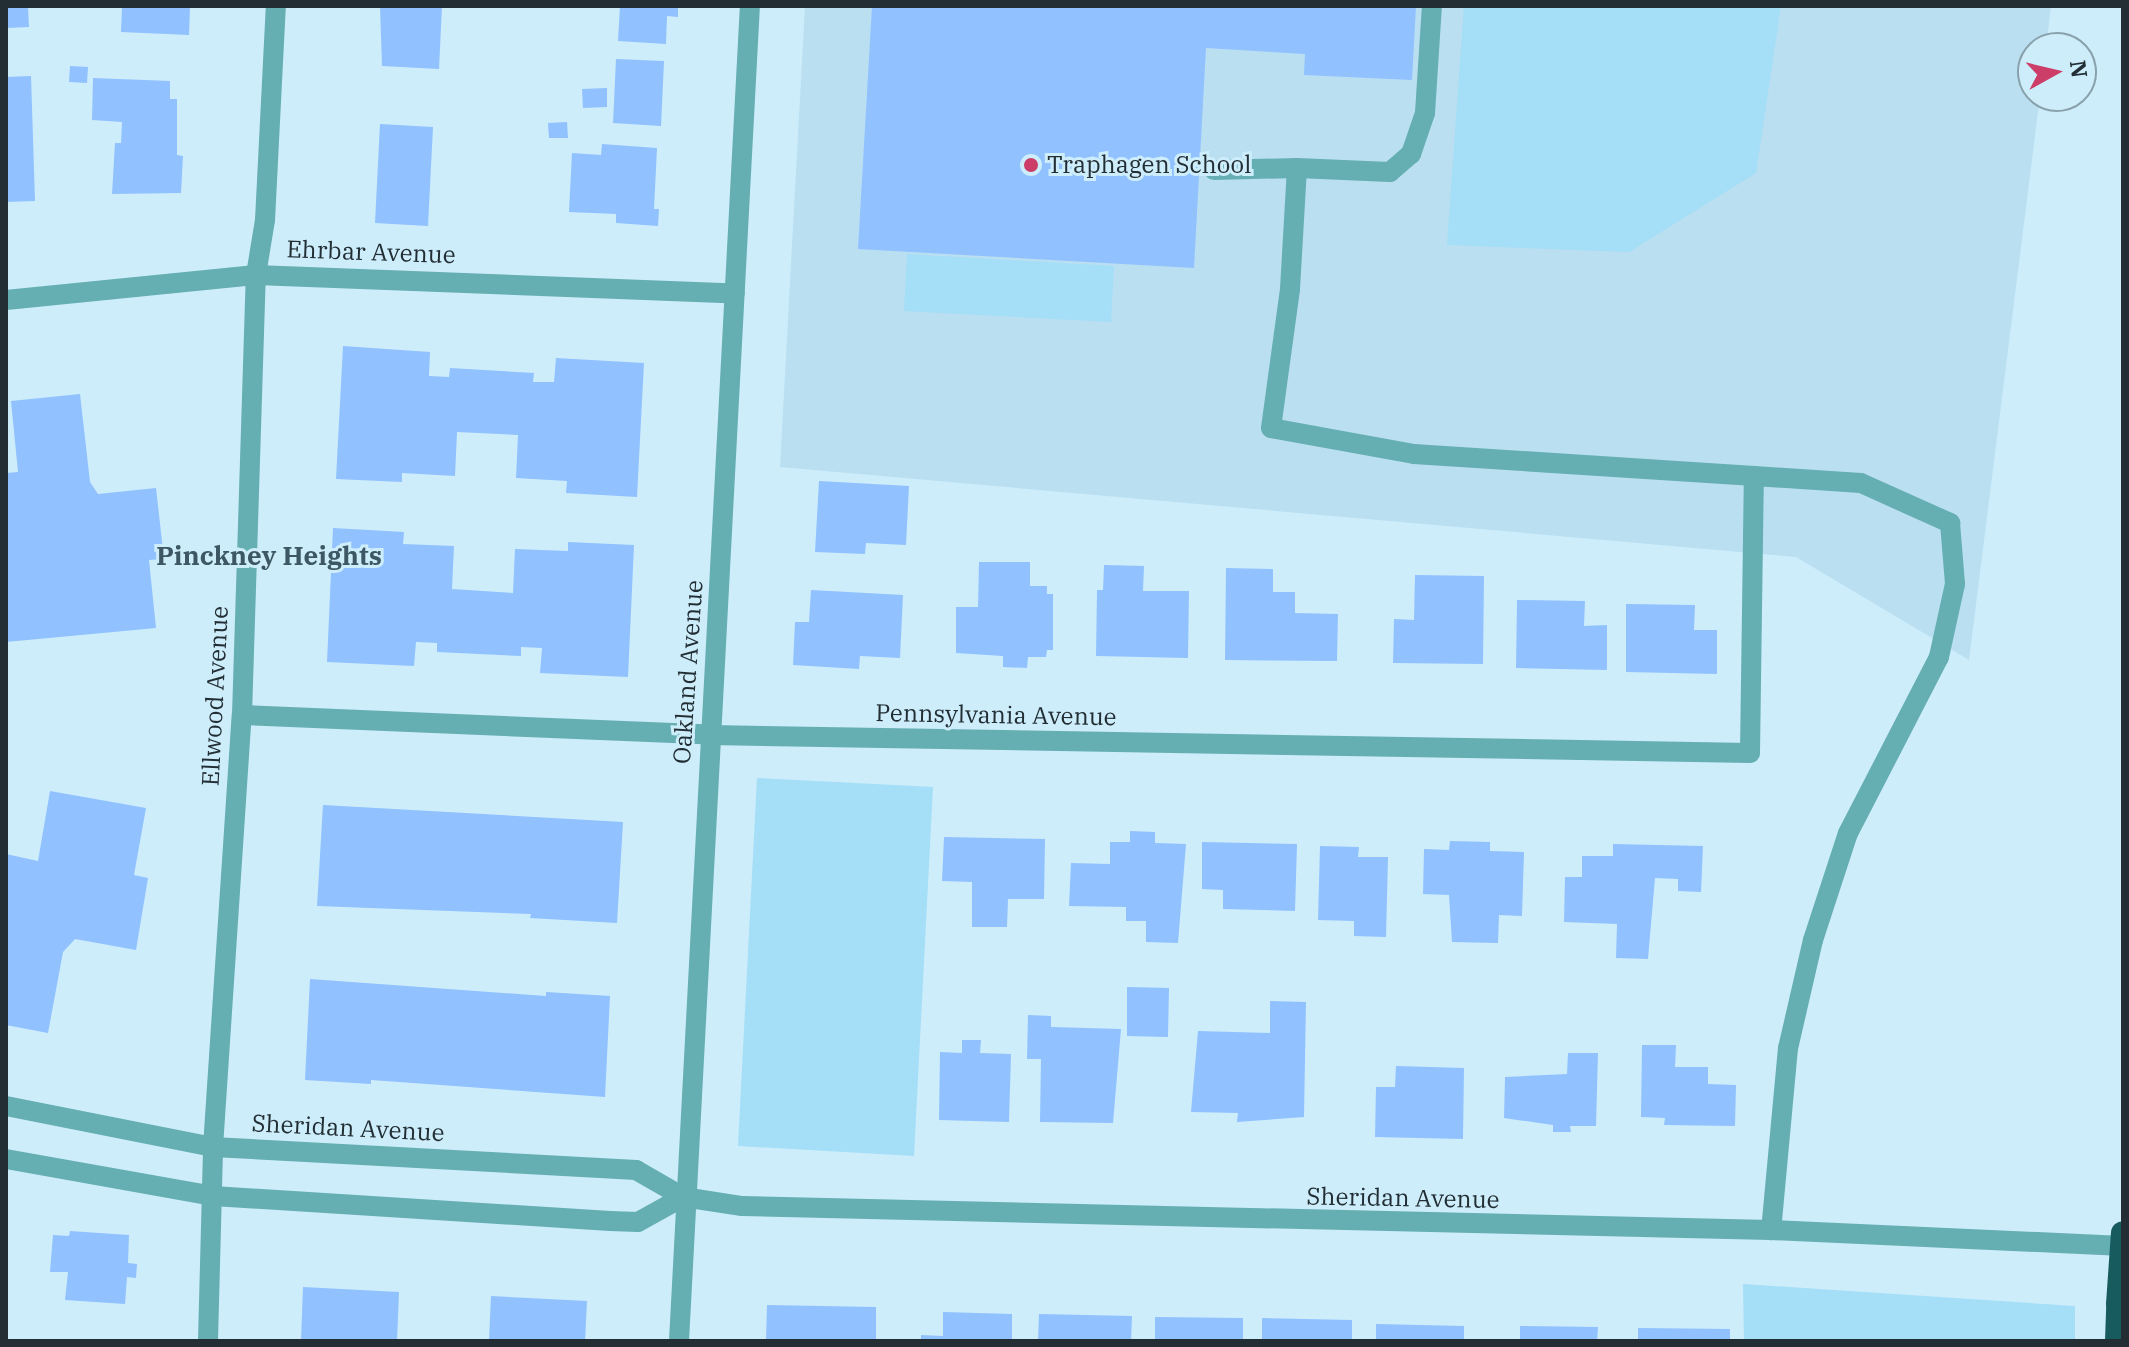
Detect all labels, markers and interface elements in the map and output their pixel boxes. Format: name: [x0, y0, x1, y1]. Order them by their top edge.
north arrow: [2017, 32, 2097, 112]
text: N: [2064, 58, 2095, 80]
place label: Traphagen School: [1047, 151, 1251, 179]
marker: Traphagen School: [1022, 156, 1040, 174]
street label: Ehrbar Avenue: [286, 235, 456, 269]
district label: Pinckney Heights: [156, 540, 382, 572]
street label: Oakland Avenue: [667, 579, 709, 765]
street label: Ellwood Avenue: [196, 605, 234, 787]
street label: Pennsylvania Avenue: [875, 698, 1117, 732]
street label: Sheridan Avenue: [251, 1109, 445, 1147]
street label: Sheridan Avenue: [1306, 1182, 1500, 1214]

